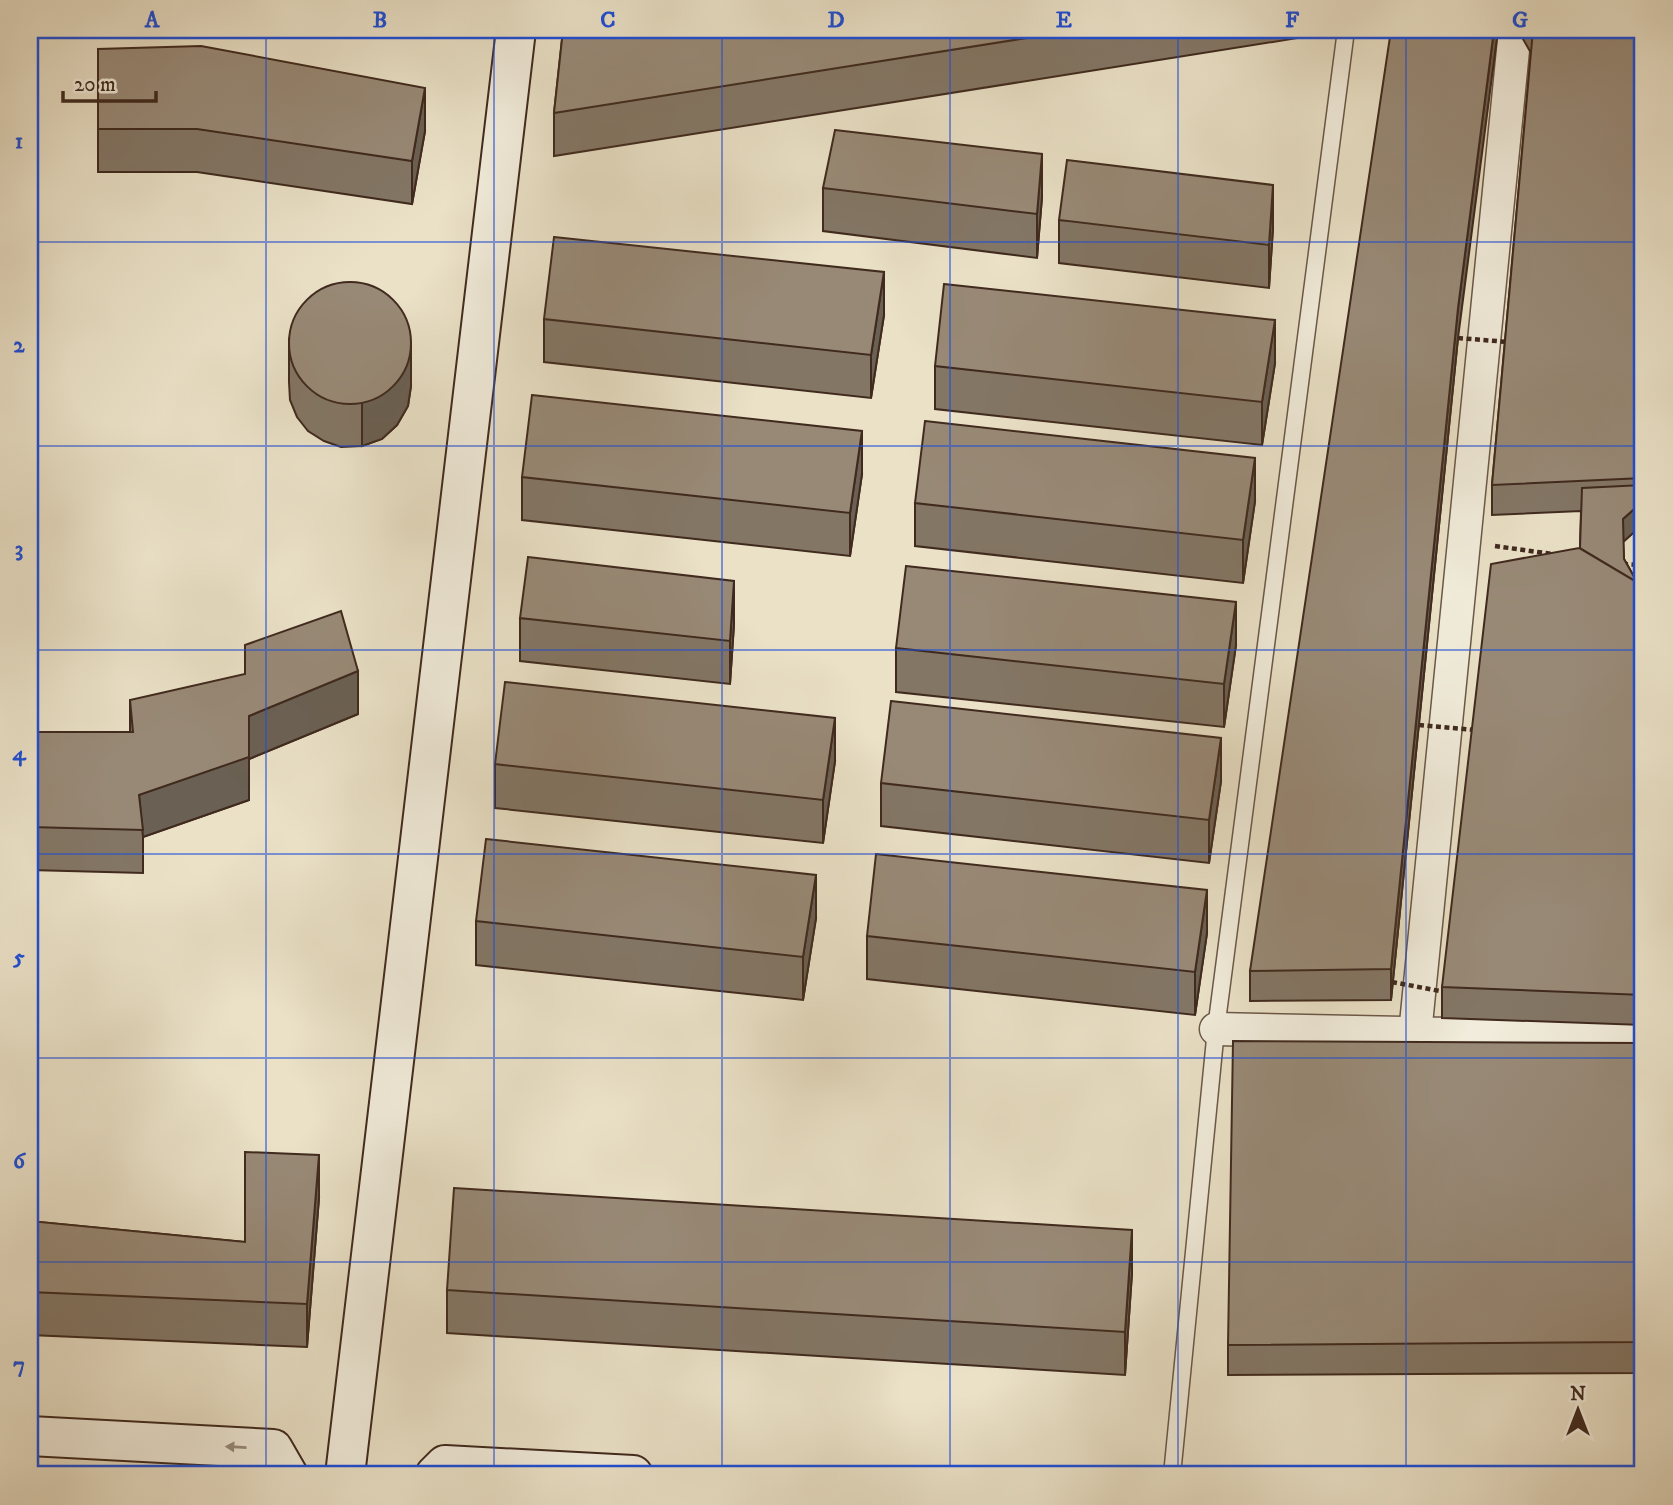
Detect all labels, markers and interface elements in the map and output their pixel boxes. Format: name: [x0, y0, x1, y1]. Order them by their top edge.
text: A: [144, 6, 161, 35]
text: B: [373, 6, 387, 35]
text: C: [600, 6, 616, 35]
text: D: [827, 6, 845, 35]
text: E: [1056, 6, 1072, 35]
text: F: [1285, 6, 1300, 35]
text: G: [1512, 6, 1528, 35]
scale bar: [63, 60, 156, 104]
text: 20 m: [74, 72, 116, 98]
text: 1: [15, 127, 23, 156]
text: 2: [13, 331, 25, 360]
text: 3: [15, 535, 23, 564]
text: 4: [12, 739, 27, 768]
text: 5: [12, 943, 25, 972]
text: 6: [13, 1147, 27, 1176]
text: 7: [13, 1351, 25, 1380]
north arrow: [1544, 1376, 1614, 1446]
text: N: [1570, 1383, 1586, 1406]
one-way arrow: [224, 1441, 246, 1452]

